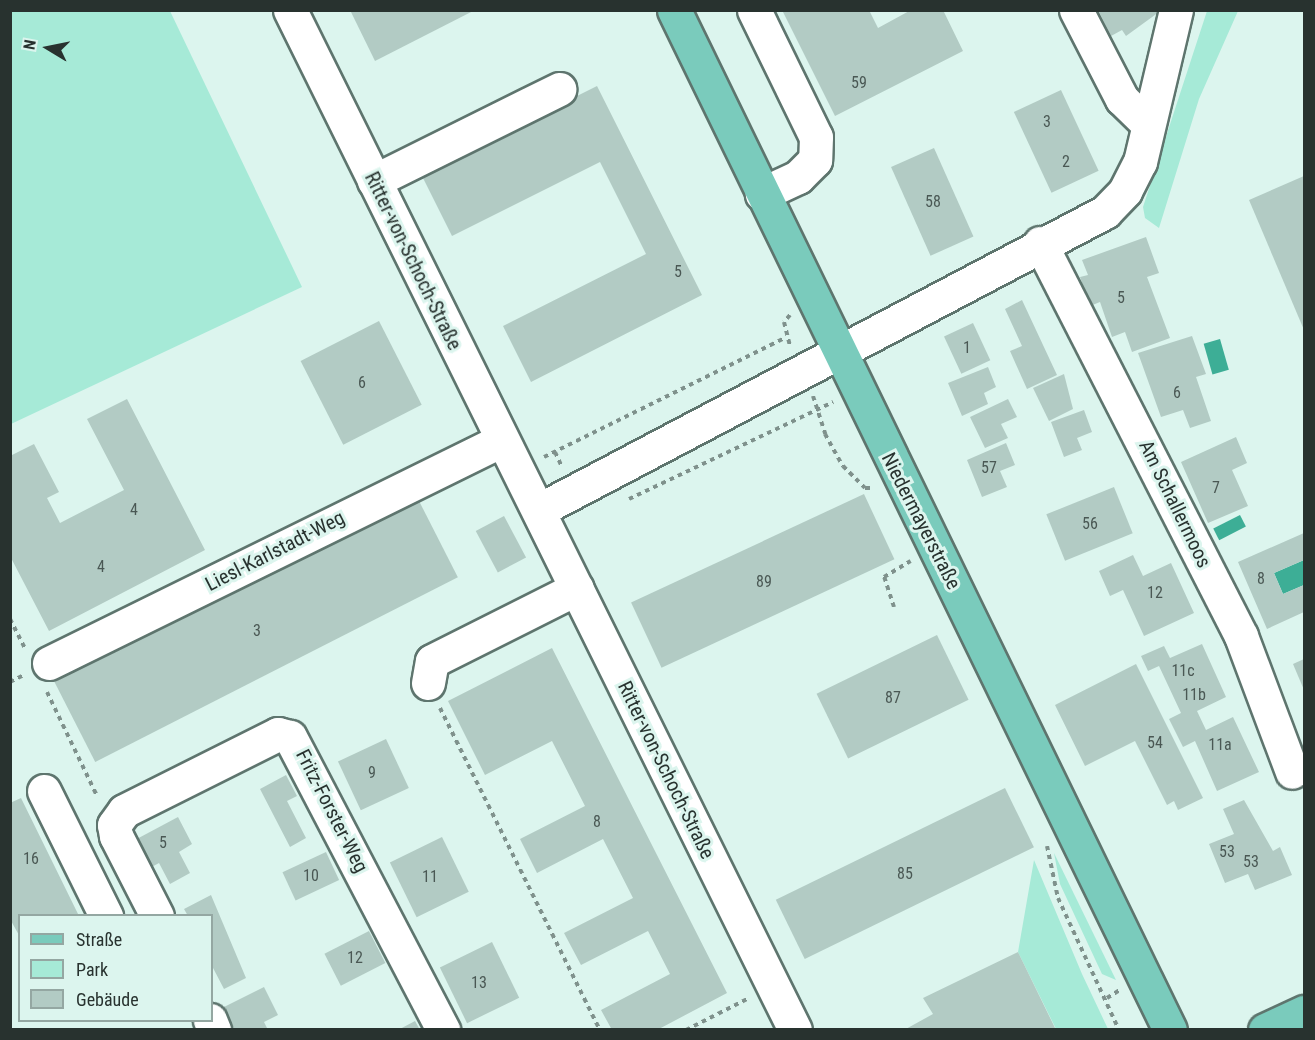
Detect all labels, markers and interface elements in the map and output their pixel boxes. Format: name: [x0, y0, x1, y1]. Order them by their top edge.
north arrow: [18, 18, 78, 78]
text: N: [20, 38, 40, 51]
house number: 59: [851, 73, 867, 93]
house number: 3: [1043, 112, 1051, 132]
house number: 2: [1062, 152, 1070, 172]
street label: Ritter-von-Schoch-Straße: [359, 168, 467, 354]
house number: 58: [925, 192, 941, 212]
house number: 5: [674, 262, 682, 282]
house number: 5: [1117, 288, 1125, 308]
house number: 1: [963, 338, 971, 358]
house number: 6: [358, 373, 366, 393]
house number: 6: [1173, 383, 1181, 403]
street label: Am Schallermoos: [1134, 436, 1216, 572]
street label: Niedermayerstraße: [876, 449, 966, 593]
house number: 57: [981, 458, 997, 478]
house number: 7: [1212, 478, 1220, 498]
house number: 4: [130, 500, 138, 520]
street label: Liesl-Karlstadt-Weg: [201, 506, 349, 596]
house number: 56: [1082, 514, 1098, 534]
house number: 4: [97, 557, 105, 577]
house number: 8: [1257, 569, 1265, 589]
house number: 89: [756, 572, 772, 592]
house number: 12: [1147, 583, 1163, 603]
house number: 3: [253, 621, 261, 641]
house number: 11c: [1171, 661, 1195, 681]
street label: Ritter-von-Schoch-Straße: [612, 677, 720, 863]
house number: 11b: [1182, 685, 1206, 705]
house number: 87: [885, 688, 901, 708]
house number: 54: [1147, 733, 1163, 753]
house number: 11a: [1208, 735, 1232, 755]
street label: Fritz-Forster-Weg: [291, 745, 373, 877]
house number: 9: [368, 763, 376, 783]
house number: 8: [593, 812, 601, 832]
house number: 5: [159, 833, 167, 853]
house number: 53: [1219, 842, 1235, 862]
house number: 16: [23, 849, 39, 869]
house number: 53: [1243, 852, 1259, 872]
house number: 85: [897, 864, 913, 884]
house number: 10: [303, 866, 319, 886]
house number: 11: [422, 867, 438, 887]
legend: [18, 914, 213, 1022]
text: Straße: [76, 929, 122, 950]
house number: 12: [347, 948, 363, 968]
text: Park: [76, 959, 108, 980]
house number: 13: [471, 973, 487, 993]
text: Gebäude: [76, 989, 139, 1010]

